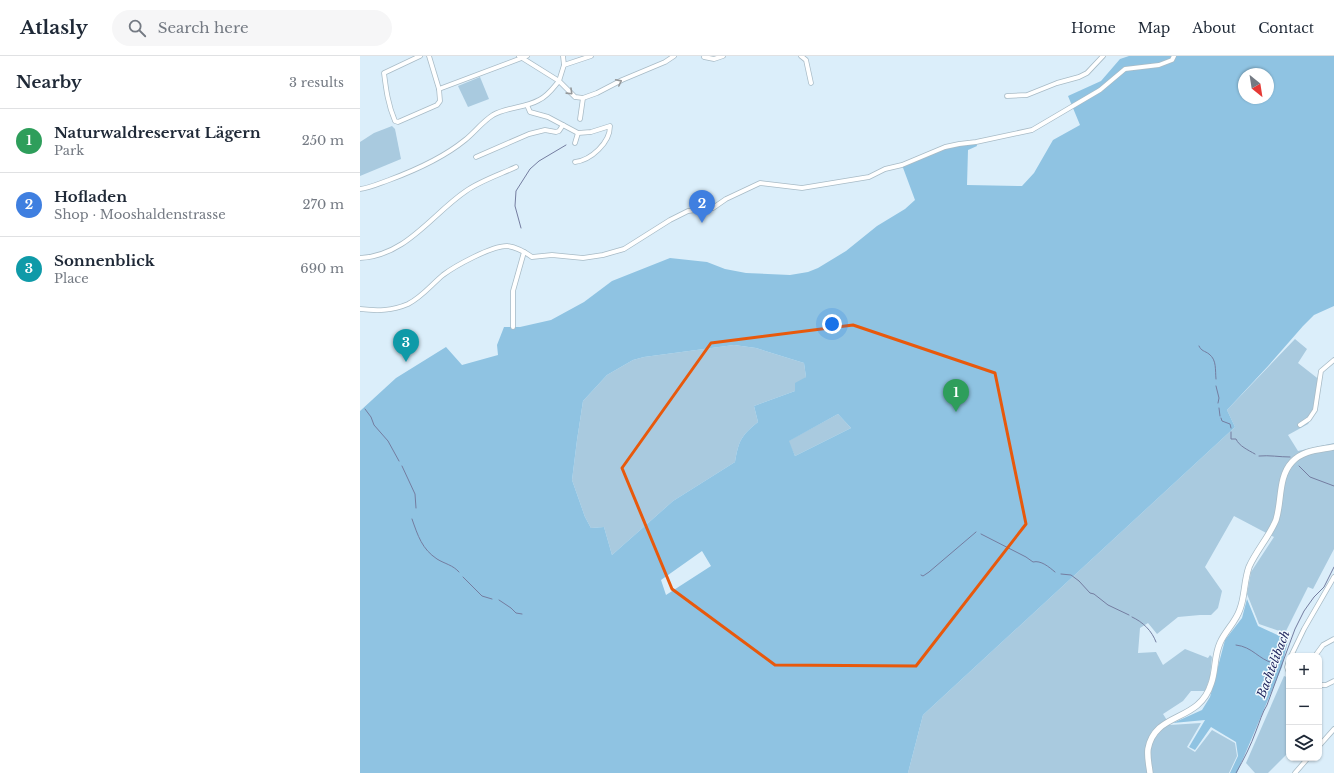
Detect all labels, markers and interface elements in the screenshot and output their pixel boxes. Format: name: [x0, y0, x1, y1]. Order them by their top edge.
search box: [112, 10, 392, 46]
text: Atlasly: [20, 16, 88, 39]
icon: search: [126, 17, 148, 39]
text: Search here: [158, 18, 249, 37]
text: Home: [1071, 19, 1116, 37]
text: Map: [1138, 19, 1170, 37]
text: About: [1192, 19, 1236, 37]
text: Contact: [1258, 19, 1314, 37]
north arrow: [1238, 68, 1274, 104]
text: Nearby: [16, 72, 82, 93]
text: 3 results: [289, 74, 344, 91]
one-way arrow: [615, 79, 622, 87]
one-way arrow: [565, 87, 573, 95]
text: Naturwaldreservat Lägern: [54, 123, 261, 142]
text: 1: [26, 132, 32, 149]
text: 250 m: [302, 132, 344, 149]
text: Park: [54, 142, 84, 159]
text: Hofladen: [54, 187, 127, 206]
pin: 2: [689, 190, 715, 223]
text: 2: [25, 196, 33, 213]
text: 270 m: [303, 196, 344, 213]
text: Shop · Mooshaldenstrasse: [54, 206, 226, 223]
text: Sonnenblick: [54, 251, 155, 270]
text: 3: [25, 260, 33, 277]
text: 690 m: [300, 260, 344, 277]
text: Place: [54, 270, 89, 287]
your location: [822, 314, 842, 334]
pin: 3: [393, 329, 419, 362]
pin: 1: [943, 379, 969, 412]
water label: Bachtelibach: [1253, 628, 1293, 701]
map controls: [1286, 653, 1322, 761]
button: +: [1286, 653, 1322, 689]
button: −: [1286, 689, 1322, 725]
button: layers: [1286, 725, 1322, 761]

